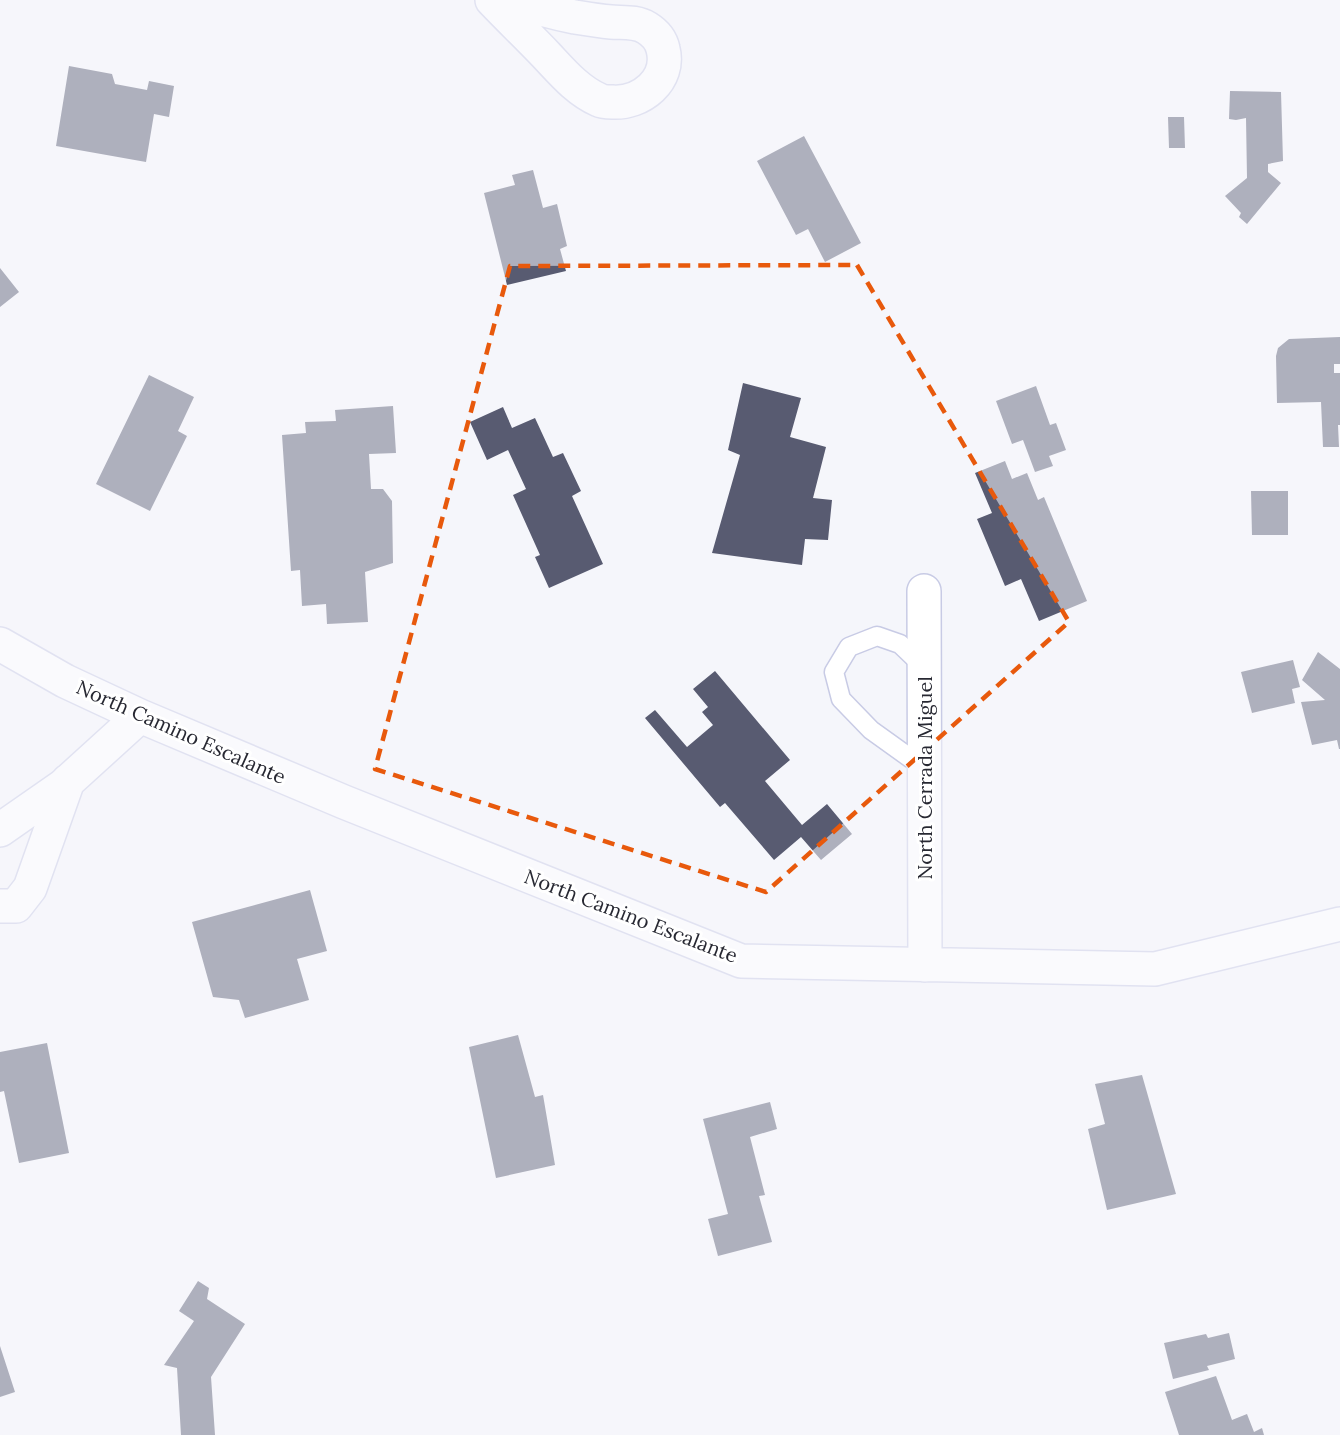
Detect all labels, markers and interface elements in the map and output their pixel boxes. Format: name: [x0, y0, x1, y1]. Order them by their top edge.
street label: North Camino Escalante: [73, 674, 290, 789]
street label: North Cerrada Miguel: [912, 676, 937, 880]
street label: North Camino Escalante: [521, 863, 741, 968]

